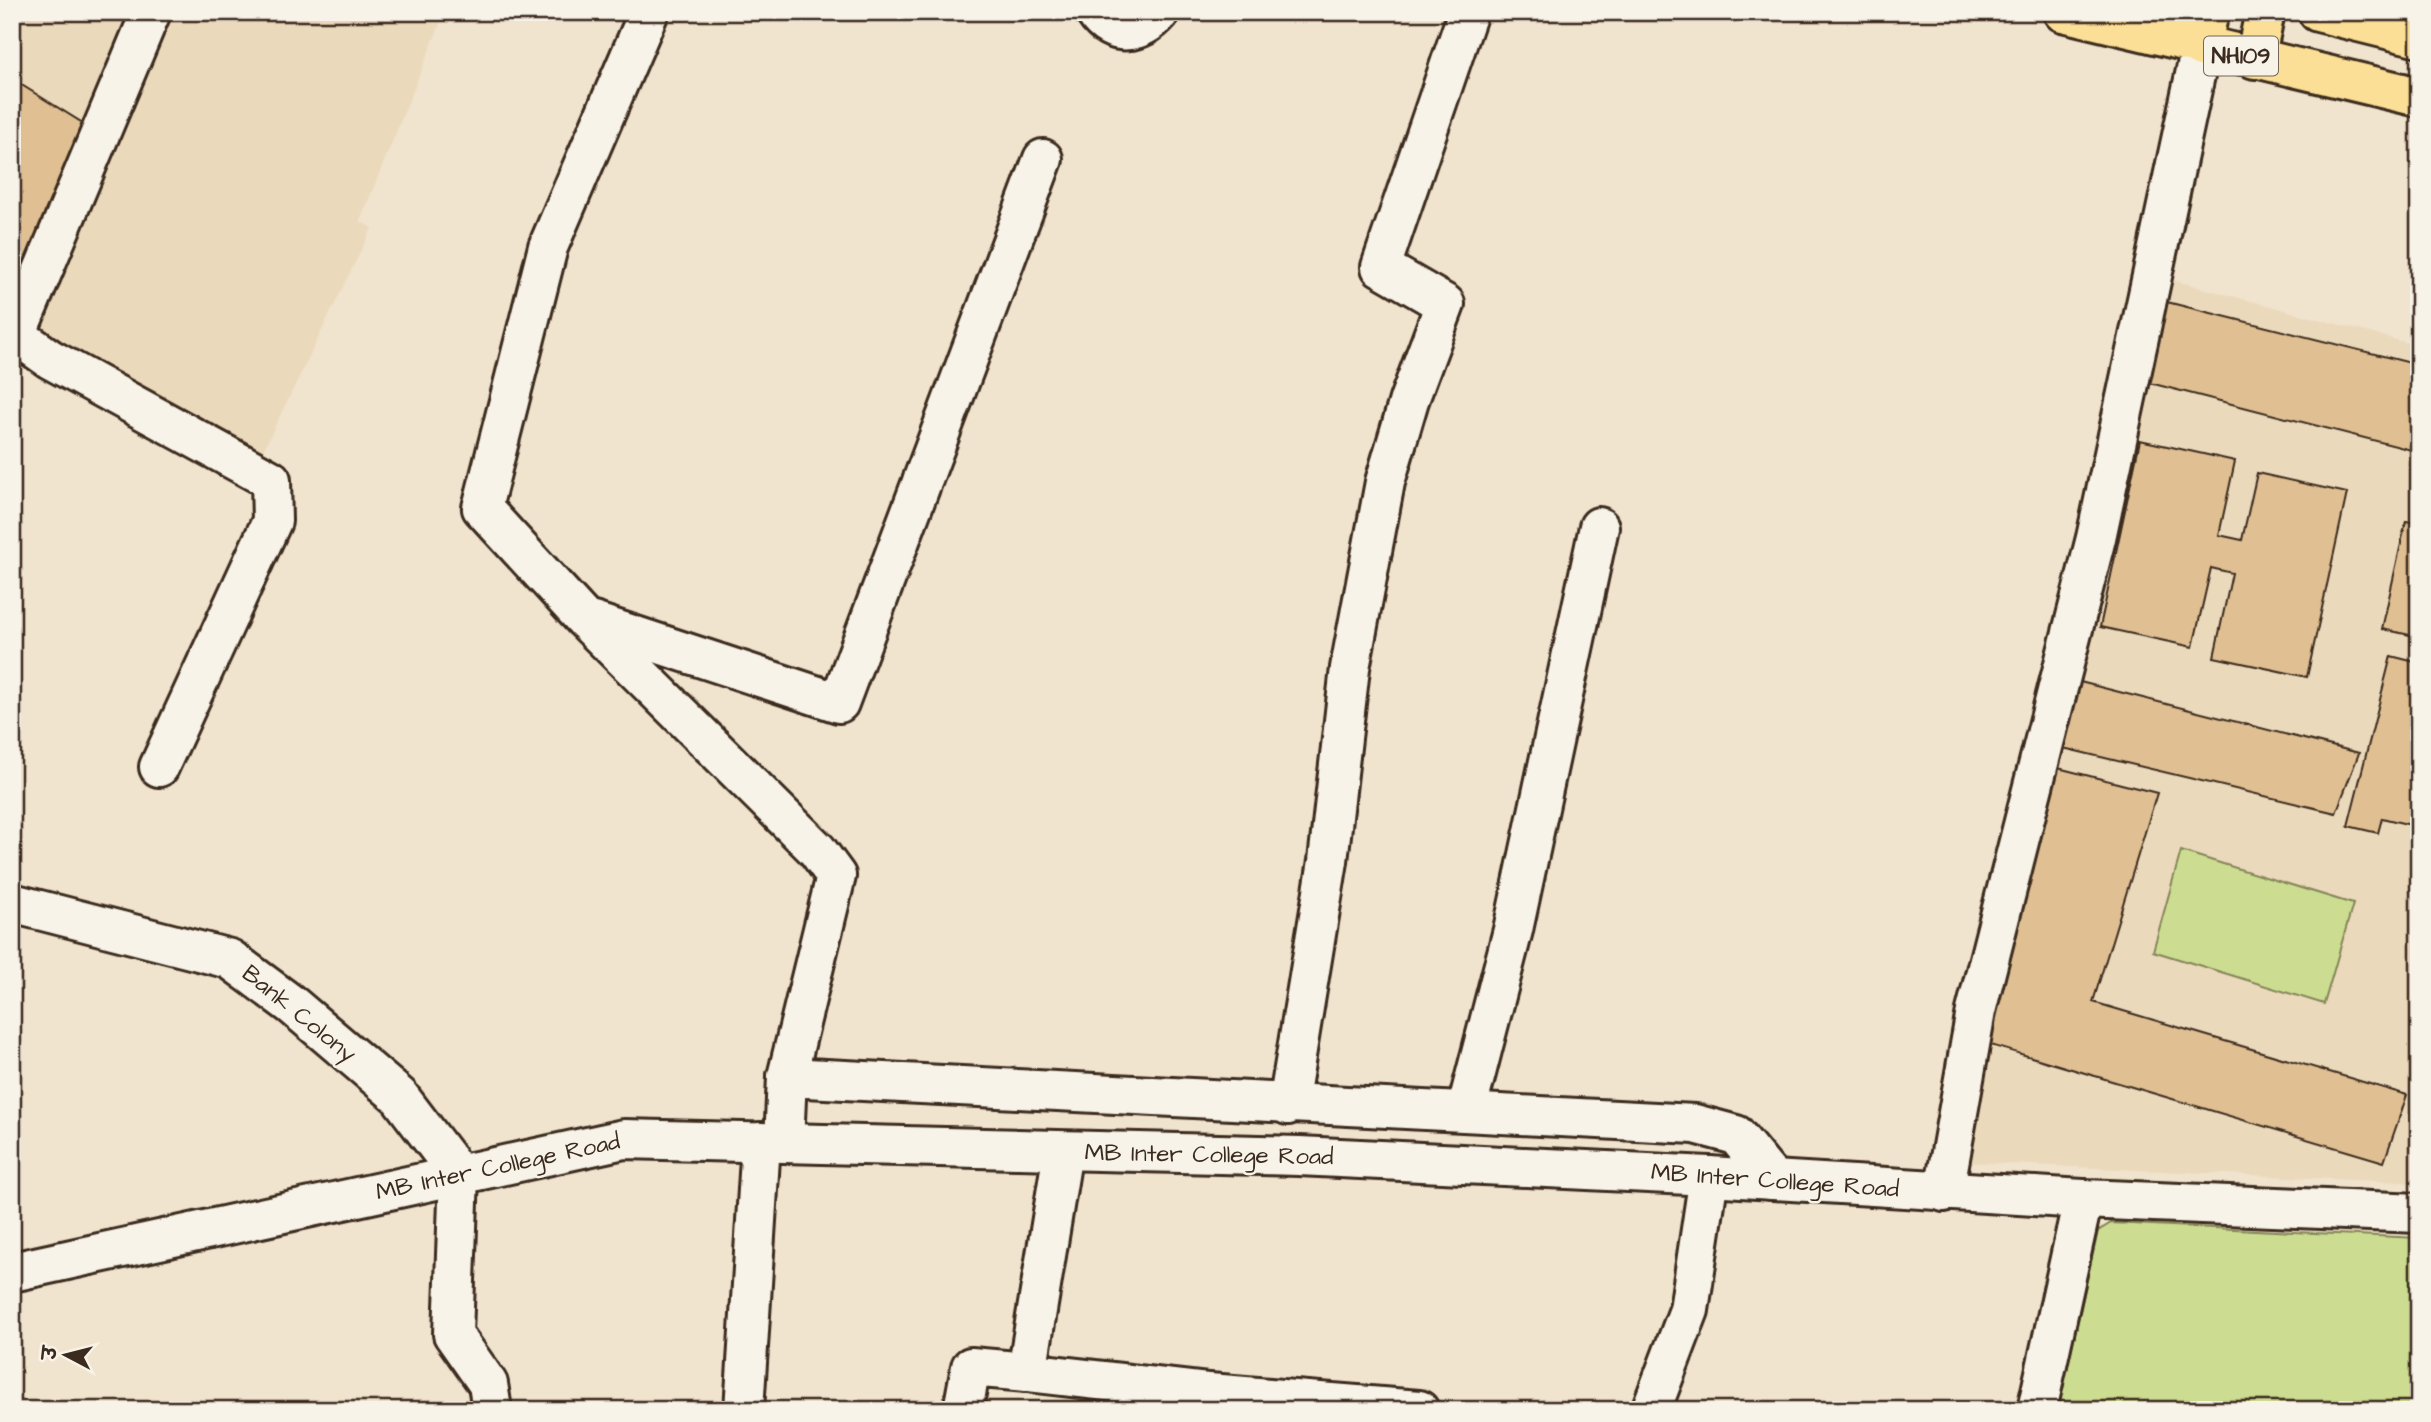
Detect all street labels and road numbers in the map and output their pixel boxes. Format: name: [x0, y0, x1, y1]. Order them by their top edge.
road number: NH109: [2204, 36, 2278, 76]
street label: Bank Colony: [234, 957, 364, 1072]
street label: MB Inter College Road: [373, 1125, 623, 1210]
street label: MB Inter College Road: [1084, 1136, 1334, 1175]
street label: MB Inter College Road: [1650, 1155, 1900, 1208]

